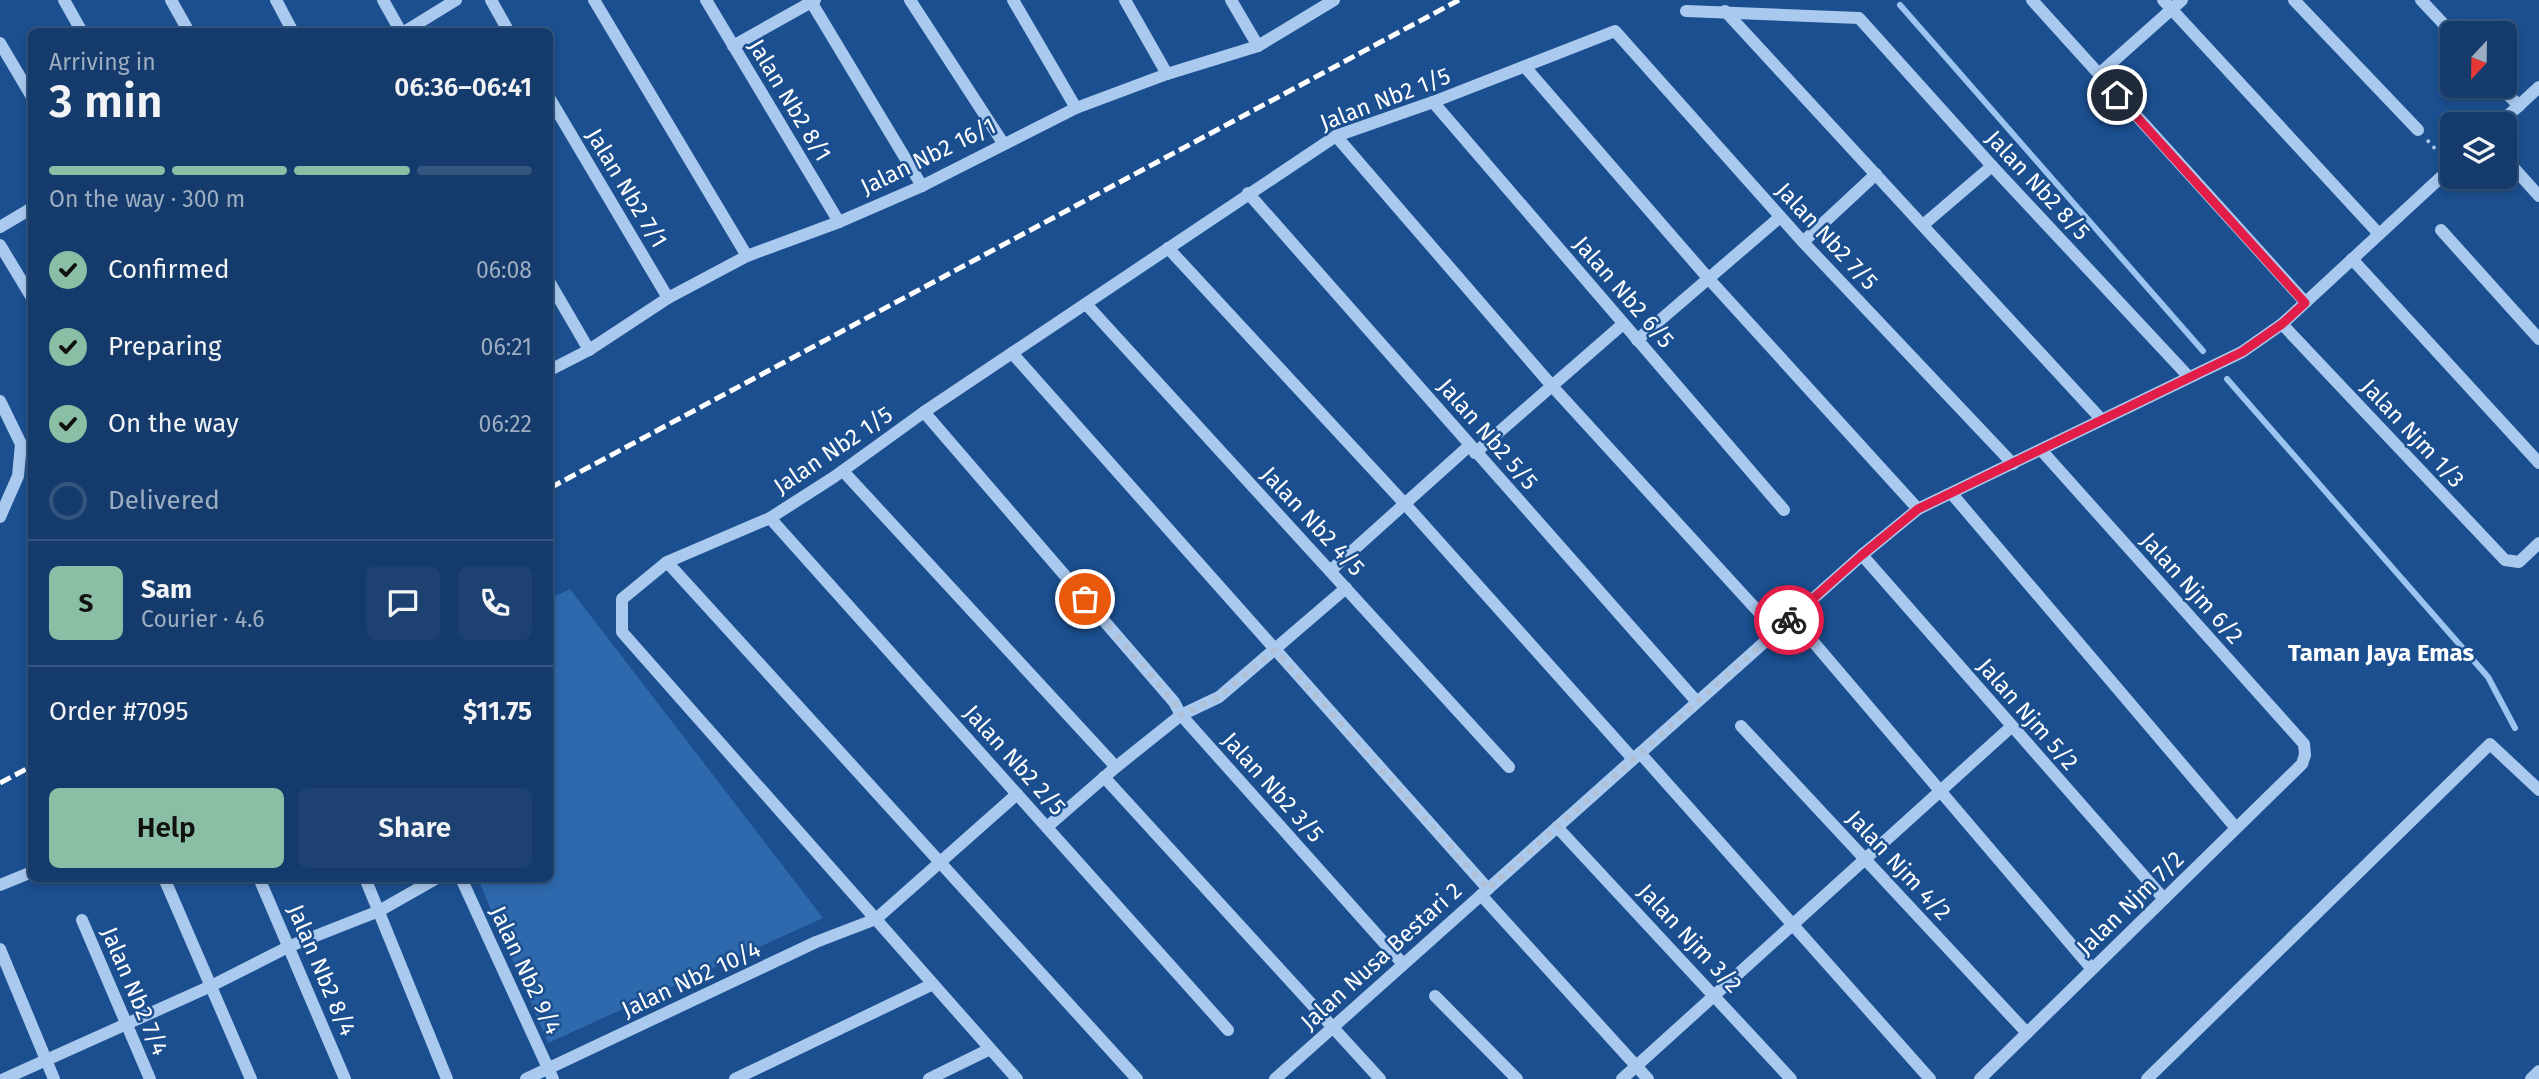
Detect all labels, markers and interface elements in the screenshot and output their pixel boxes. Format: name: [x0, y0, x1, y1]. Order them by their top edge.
north arrow: [2440, 21, 2516, 98]
map controls: [2440, 21, 2517, 189]
street label: Jalan Nb2 8/1: [743, 34, 837, 166]
text: Arriving in: [49, 48, 156, 76]
street label: Jalan Nb2 1/5: [1316, 61, 1454, 137]
pin: [2087, 65, 2147, 125]
text: 06:36–06:41: [394, 72, 532, 103]
text: 3 min: [49, 74, 163, 129]
icon: home: [2098, 76, 2136, 114]
street label: Jalan Nb2 16/1: [856, 111, 1000, 201]
button: layers: [2440, 112, 2517, 189]
street label: Jalan Nb2 7/1: [580, 123, 674, 253]
street label: Jalan Nb2 8/5: [1980, 124, 2096, 246]
street label: Jalan Nb2 7/5: [1770, 176, 1884, 296]
text: On the way · 300 m: [49, 185, 245, 213]
street label: Jalan Nb2 6/5: [1568, 230, 1680, 354]
icon: check: [49, 251, 87, 289]
text: Confirmed: [108, 254, 229, 285]
text: 06:08: [476, 256, 532, 284]
icon: check: [49, 328, 87, 366]
text: Preparing: [108, 331, 221, 362]
text: 06:21: [481, 333, 532, 361]
street label: Jalan Nb2 5/5: [1432, 373, 1544, 495]
street label: Jalan Njm 1/3: [2355, 373, 2471, 493]
street label: Jalan Nb2 1/5: [768, 400, 898, 500]
icon: check: [49, 405, 87, 443]
text: On the way: [108, 408, 239, 439]
text: 06:22: [479, 410, 532, 438]
street label: Jalan Nb2 4/5: [1255, 461, 1371, 581]
text: Delivered: [108, 485, 220, 516]
street label: Jalan Njm 6/2: [2135, 527, 2249, 649]
button: chat: [366, 566, 440, 640]
button: phone: [458, 566, 532, 640]
pin: [1055, 569, 1115, 629]
text: Sam: [141, 574, 192, 605]
icon: bag: [1066, 580, 1104, 618]
courier: [1754, 585, 1824, 655]
text: S: [79, 588, 93, 619]
icon: bike: [1770, 601, 1808, 639]
text: Courier · 4.6: [141, 605, 265, 633]
district label: Taman Jaya Emas: [2288, 639, 2474, 667]
street label: Jalan Njm 5/2: [1972, 652, 2084, 776]
text: Order #7095: [49, 696, 189, 727]
text: $11.75: [463, 696, 532, 727]
street label: Jalan Nb2 2/5: [958, 699, 1072, 821]
street label: Jalan Nb2 3/5: [1216, 726, 1330, 848]
button: Help: [49, 788, 284, 868]
button: Share: [298, 788, 532, 868]
street label: Jalan Njm 4/2: [1841, 804, 1957, 926]
street label: Jalan Njm 7/2: [2071, 845, 2189, 961]
street label: Jalan Nusa Bestari 2: [1295, 876, 1467, 1036]
street label: Jalan Njm 3/2: [1632, 877, 1748, 999]
street label: Jalan Nb2 8/4: [282, 900, 362, 1040]
street label: Jalan Nb2 9/4: [484, 901, 568, 1039]
street label: Jalan Nb2 7/4: [95, 923, 175, 1059]
street label: Jalan Nb2 10/4: [617, 935, 765, 1023]

